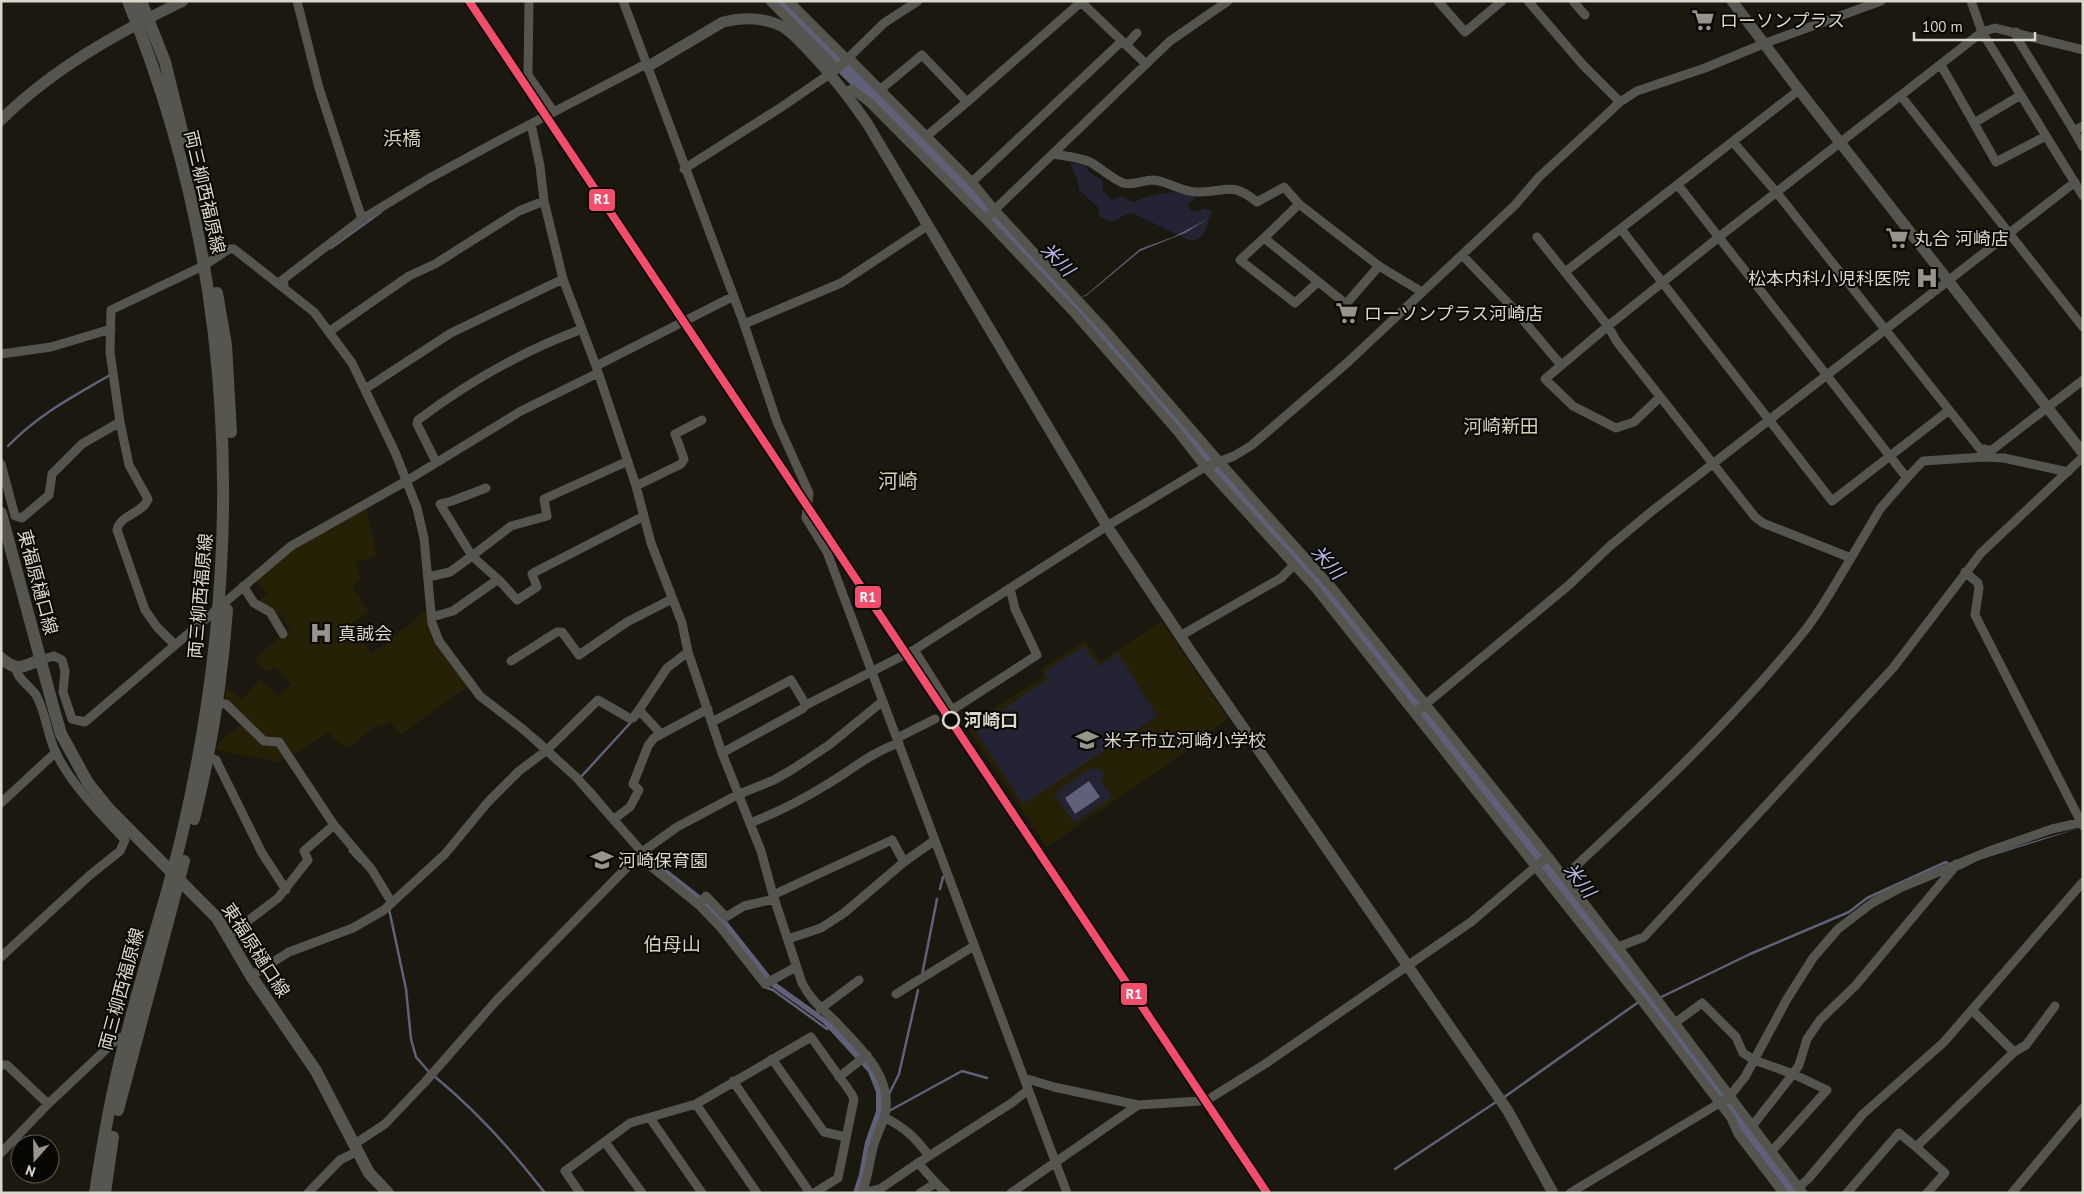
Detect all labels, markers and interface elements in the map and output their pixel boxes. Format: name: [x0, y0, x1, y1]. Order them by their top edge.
supermarket icon: ローソンプラス: [1690, 7, 1716, 33]
place label: ローソンプラス: [1720, 9, 1845, 32]
scale bar: [1914, 10, 2035, 42]
text: 100 m: [1922, 17, 1963, 36]
district label: 浜橋: [383, 126, 421, 150]
street label: 両三柳西福原線: [180, 128, 230, 256]
line badge: R1: [588, 188, 616, 212]
text: R1: [594, 190, 610, 208]
supermarket icon: 丸合 河崎店: [1884, 225, 1910, 251]
place label: 丸合 河崎店: [1914, 227, 2009, 250]
water label: 米川: [1036, 237, 1081, 282]
hospital icon: 松本内科小児科医院: [1914, 265, 1940, 291]
place label: 松本内科小児科医院: [1748, 267, 1910, 290]
supermarket icon: ローソンプラス河崎店: [1334, 300, 1360, 326]
place label: ローソンプラス河崎店: [1364, 302, 1543, 325]
district label: 河崎新田: [1463, 414, 1539, 438]
district label: 河崎: [878, 468, 918, 494]
street label: 東福原樋口線: [13, 527, 63, 637]
street label: 両三柳西福原線: [183, 532, 217, 660]
water label: 米川: [1306, 540, 1351, 586]
line badge: R1: [854, 585, 882, 609]
text: R1: [860, 588, 876, 606]
hospital icon: 真誠会: [308, 620, 334, 646]
place label: 真誠会: [338, 622, 392, 645]
place label: 河崎口: [964, 709, 1018, 732]
marker: 河崎口: [942, 711, 960, 729]
school or university icon: 米子市立河崎小学校: [1074, 727, 1100, 753]
place label: 米子市立河崎小学校: [1104, 729, 1266, 752]
school or university icon: 河崎保育園: [589, 847, 615, 873]
place label: 河崎保育園: [618, 849, 708, 872]
water label: 米川: [1559, 858, 1602, 904]
street label: 東福原樋口線: [217, 898, 295, 1002]
street label: 両三柳西福原線: [94, 925, 148, 1053]
district label: 伯母山: [643, 932, 701, 956]
line badge: R1: [1120, 982, 1148, 1006]
text: R1: [1126, 985, 1142, 1003]
north arrow: [10, 1134, 60, 1184]
text: N: [23, 1161, 38, 1181]

